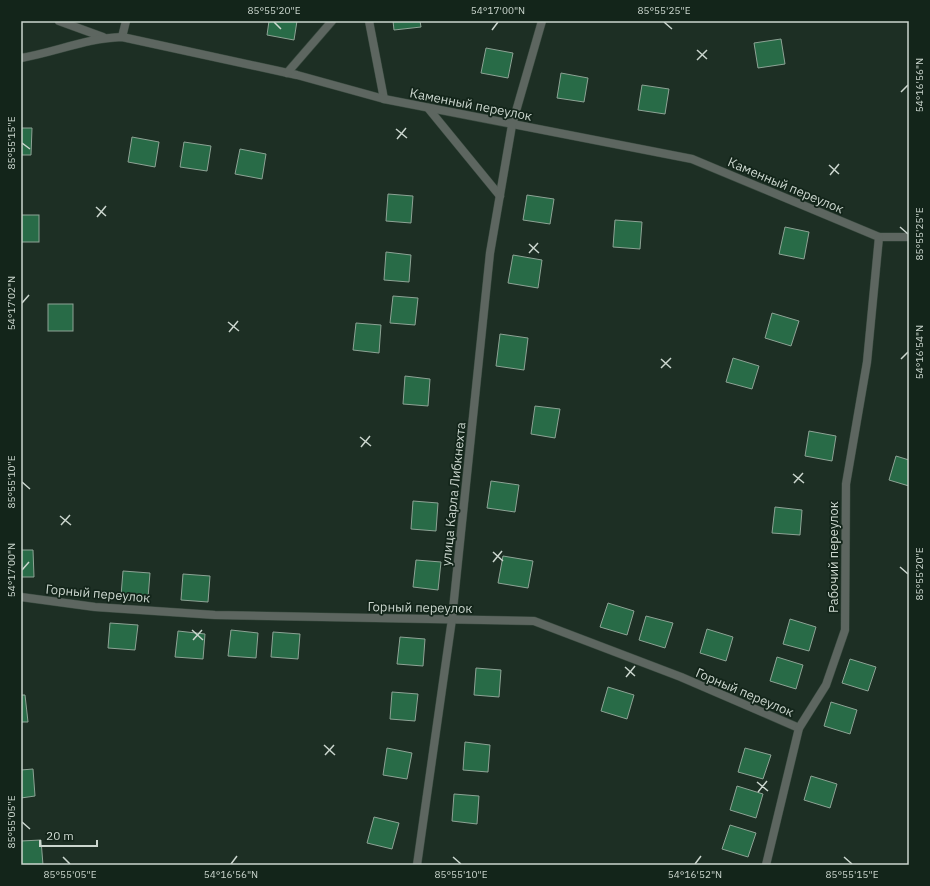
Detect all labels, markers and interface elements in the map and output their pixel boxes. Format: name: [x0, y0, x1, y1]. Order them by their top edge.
text: 85°55'20"E: [247, 4, 301, 17]
text: 54°17'00"N: [471, 4, 525, 17]
text: 85°55'25"E: [637, 4, 691, 17]
text: 54°16'56"N: [913, 58, 926, 112]
street label: Каменный переулок: [408, 84, 534, 125]
text: 85°55'15"E: [5, 116, 18, 170]
street label: Каменный переулок: [725, 153, 846, 218]
text: 85°55'25"E: [913, 207, 926, 261]
text: 54°17'02"N: [5, 276, 18, 330]
text: 54°16'54"N: [913, 325, 926, 379]
street label: улица Карла Либкнехта: [437, 421, 470, 567]
text: 85°55'10"E: [5, 455, 18, 509]
street label: Рабочий переулок: [825, 501, 842, 613]
text: 54°17'00"N: [5, 543, 18, 597]
text: 85°55'20"E: [913, 547, 926, 601]
street label: Горный переулок: [45, 580, 151, 607]
street label: Горный переулок: [367, 598, 473, 617]
street label: Горный переулок: [693, 664, 796, 721]
text: 85°55'05"E: [5, 795, 18, 849]
scale bar: [40, 822, 97, 848]
text: 20 m: [46, 828, 74, 843]
text: 85°55'05"E: [43, 868, 97, 881]
text: 54°16'56"N: [204, 868, 258, 881]
text: 85°55'10"E: [434, 868, 488, 881]
text: 54°16'52"N: [668, 868, 722, 881]
text: 85°55'15"E: [825, 868, 879, 881]

